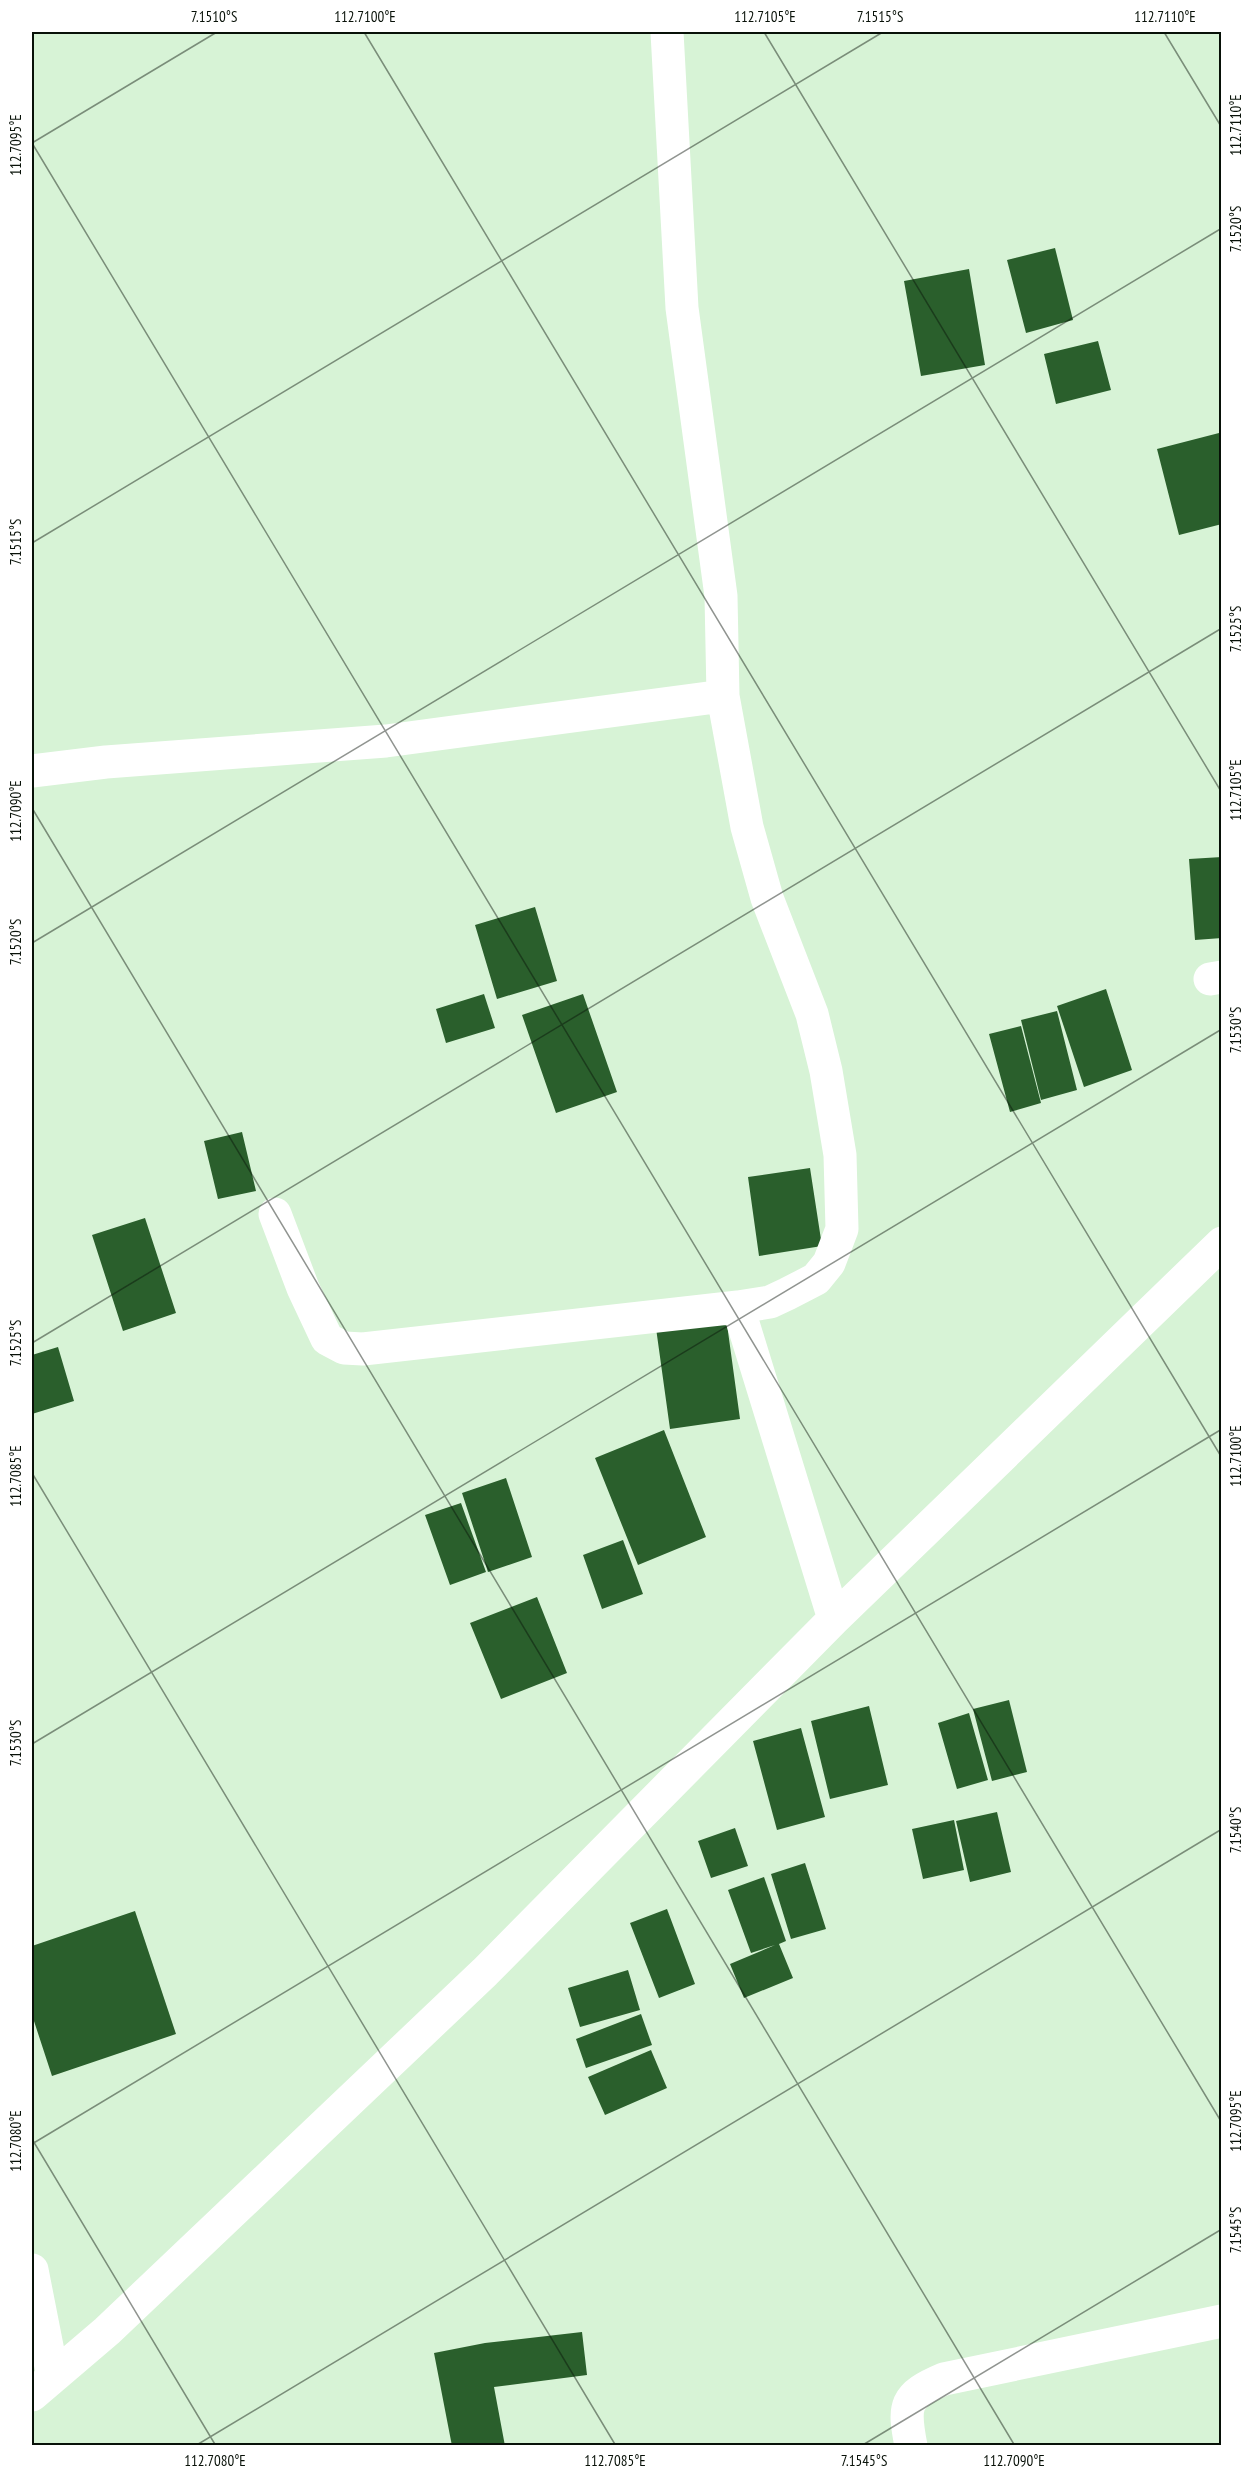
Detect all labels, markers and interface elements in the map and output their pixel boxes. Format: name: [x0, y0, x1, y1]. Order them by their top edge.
text: 7.1510°S: [191, 7, 237, 26]
text: 112.7100°E: [334, 7, 396, 26]
text: 112.7105°E: [734, 7, 796, 26]
text: 7.1515°S: [857, 7, 903, 26]
text: 112.7110°E: [1134, 7, 1196, 26]
text: 112.7110°E: [1226, 94, 1245, 156]
text: 112.7095°E: [6, 114, 25, 176]
text: 7.1520°S: [1226, 206, 1245, 252]
text: 7.1515°S: [6, 519, 25, 565]
text: 7.1525°S: [1226, 606, 1245, 652]
text: 112.7105°E: [1226, 759, 1245, 821]
text: 112.7090°E: [6, 780, 25, 842]
text: 7.1520°S: [6, 919, 25, 965]
text: 7.1530°S: [1226, 1007, 1245, 1053]
text: 7.1525°S: [6, 1320, 25, 1366]
text: 112.7100°E: [1226, 1425, 1245, 1487]
text: 112.7085°E: [6, 1445, 25, 1507]
text: 7.1530°S: [6, 1720, 25, 1766]
text: 7.1540°S: [1226, 1807, 1245, 1853]
text: 112.7095°E: [1226, 2090, 1245, 2152]
text: 112.7080°E: [6, 2110, 25, 2172]
text: 7.1545°S: [1226, 2207, 1245, 2253]
text: 112.7080°E: [184, 2451, 246, 2470]
text: 112.7085°E: [584, 2451, 646, 2470]
text: 7.1545°S: [841, 2451, 887, 2470]
text: 112.7090°E: [983, 2451, 1045, 2470]

